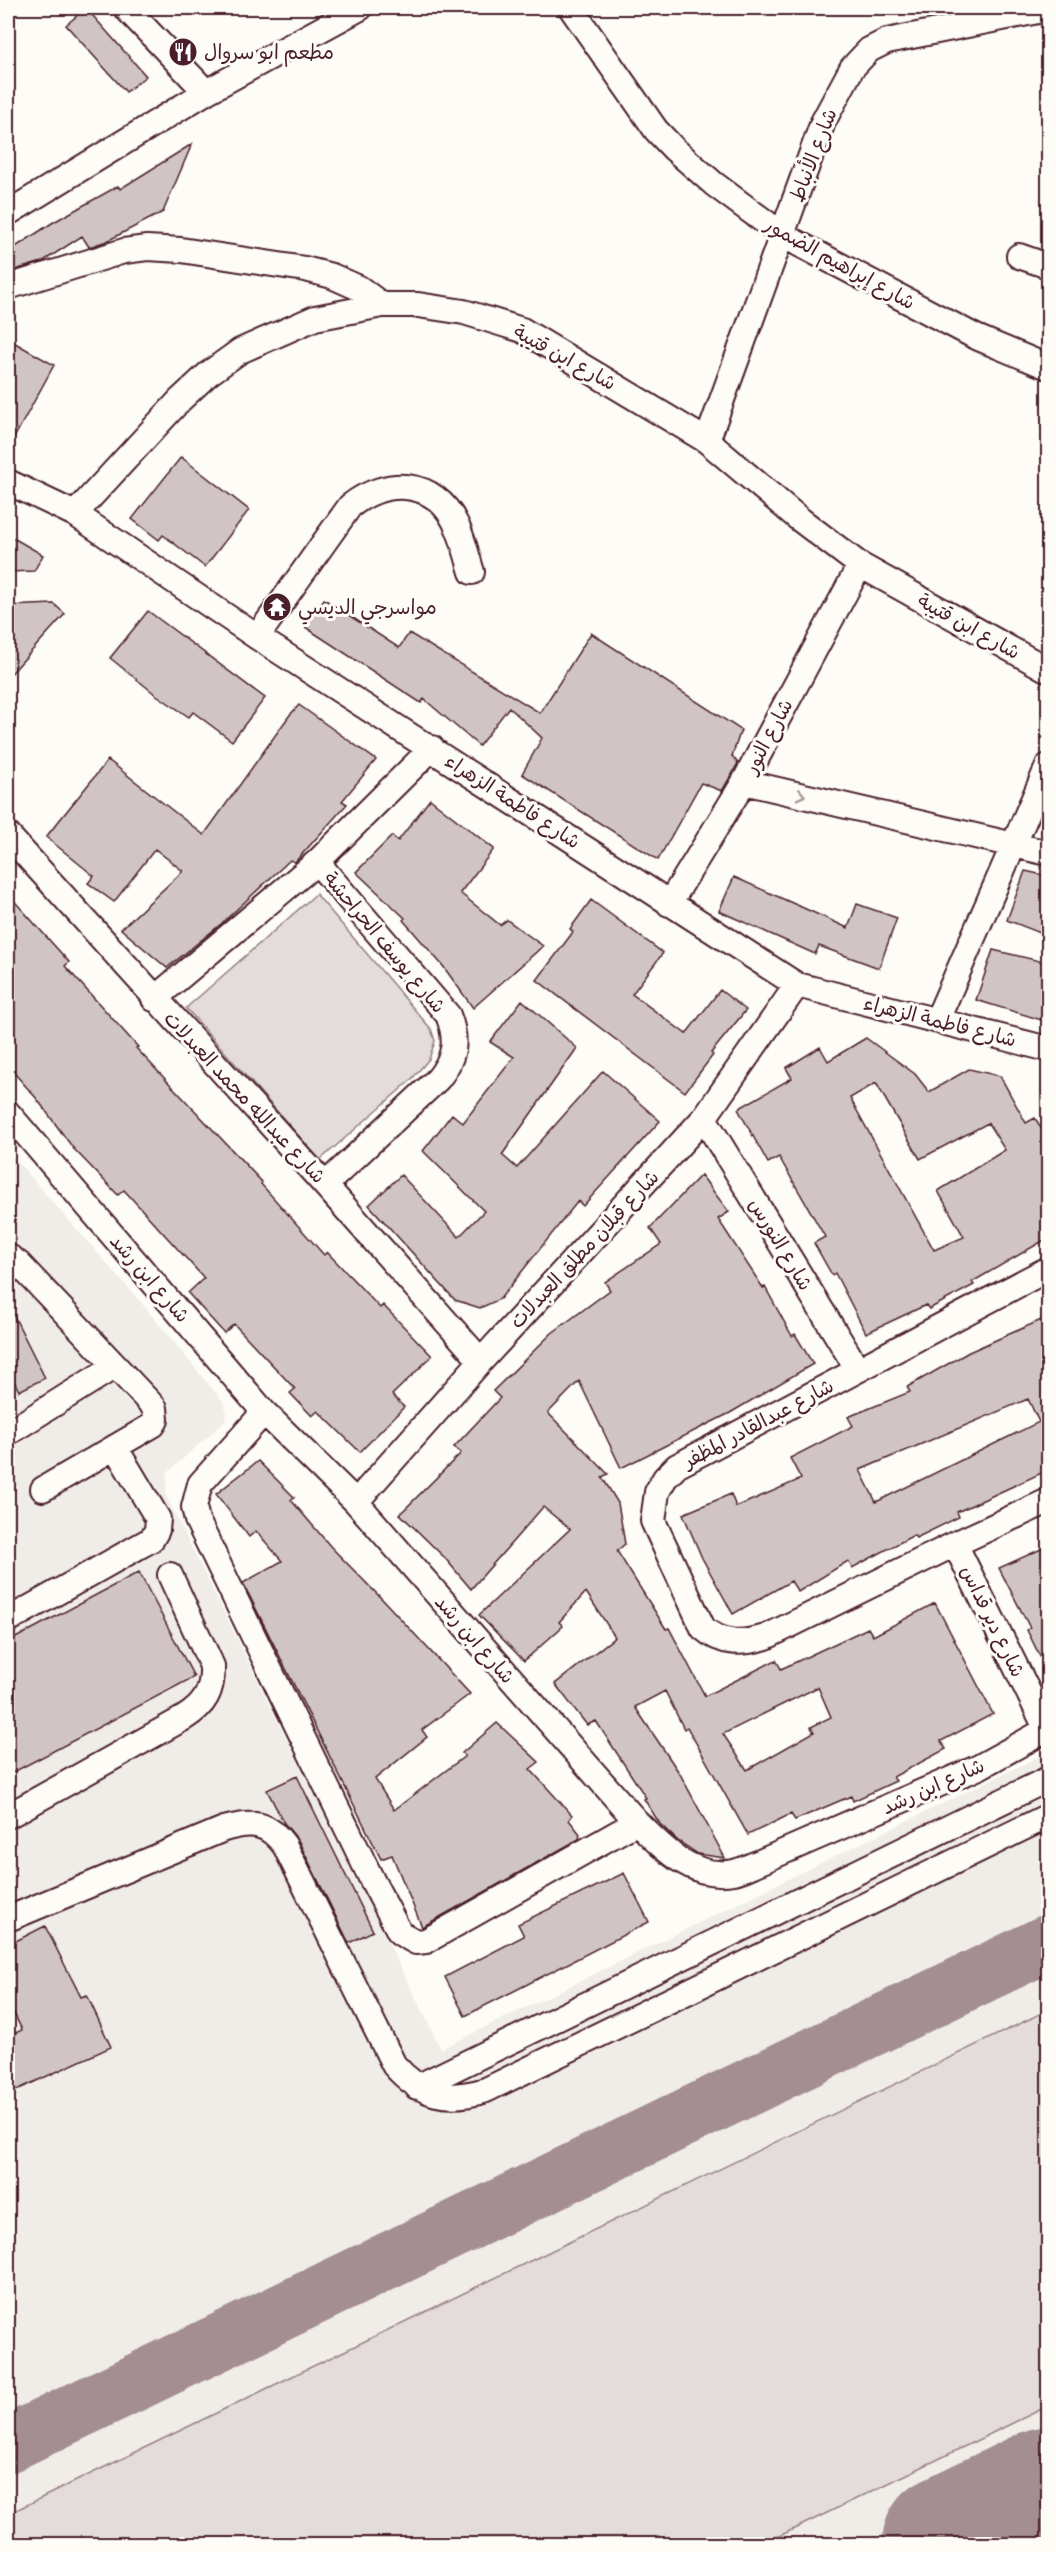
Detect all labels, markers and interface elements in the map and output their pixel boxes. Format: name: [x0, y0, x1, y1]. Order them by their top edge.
restaurant icon: مطعم ابو سروال: [167, 36, 199, 68]
place label: مطعم ابو سروال: [204, 41, 334, 69]
street label: شارع الأنباط: [783, 105, 846, 207]
street label: شارع إبراهيم الضمور: [757, 212, 919, 319]
street label: شارع ابن قتيبة: [507, 320, 620, 399]
street label: شارع ابن قتيبة: [911, 589, 1024, 668]
temple icon: مواسرجي الديسي: [261, 591, 293, 623]
place label: مواسرجي الديسي: [298, 596, 437, 625]
street label: شارع النور: [738, 695, 802, 781]
street label: شارع فاطمة الزهراء: [438, 749, 585, 858]
one-way arrow: [795, 788, 805, 801]
street label: شارع يوسف الحراحشة: [315, 867, 450, 1021]
street label: شارع فاطمة الزهراء: [860, 991, 1019, 1056]
street label: شارع عبدالله محمد العبدلات: [155, 1007, 330, 1191]
street label: شارع قبلان مطلق العبدلات: [505, 1166, 667, 1337]
street label: شارع النورس: [740, 1194, 817, 1297]
street label: شارع ابن رشد: [101, 1229, 194, 1331]
street label: شارع عبدالقادر المظفر: [677, 1374, 840, 1478]
street label: شارع دير قداس: [951, 1562, 1029, 1683]
street label: شارع ابن رشد: [426, 1590, 519, 1692]
street label: شارع ابن رشد: [878, 1754, 990, 1824]

